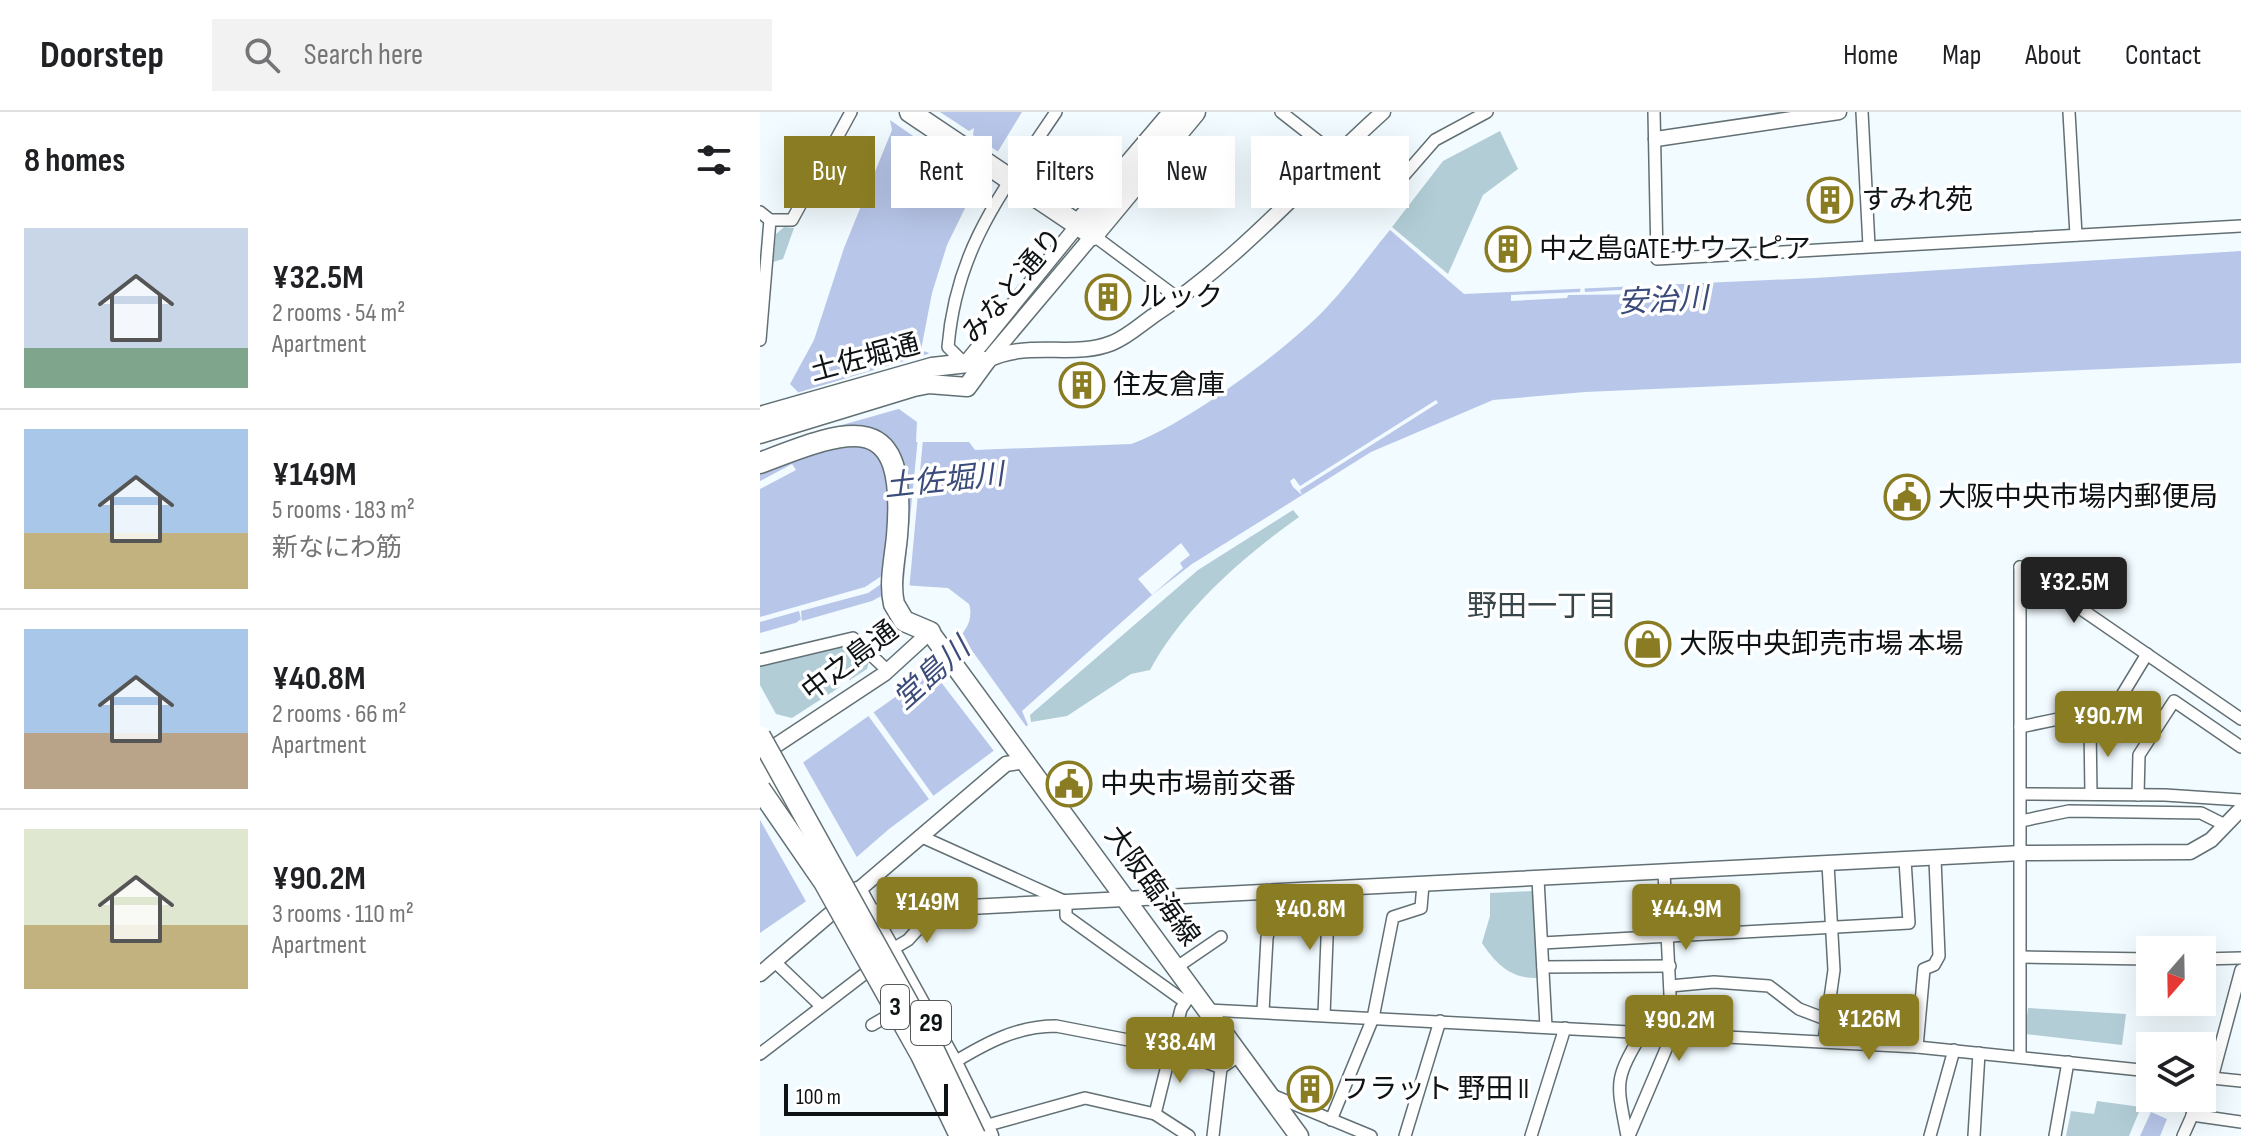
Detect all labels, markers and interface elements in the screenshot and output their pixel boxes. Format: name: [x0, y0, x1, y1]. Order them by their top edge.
search box: [212, 19, 772, 91]
text: Doorstep: [40, 33, 164, 78]
icon: search: [240, 33, 284, 77]
text: Search here: [304, 37, 423, 73]
text: Home: [1843, 39, 1898, 72]
text: Map: [1942, 39, 1981, 72]
text: About: [2025, 39, 2081, 72]
text: Contact: [2125, 39, 2201, 72]
chip: Buy: [784, 136, 875, 208]
chip: Rent: [891, 136, 992, 208]
chip: Filters: [1008, 136, 1122, 208]
chip: New: [1138, 136, 1235, 208]
chip: Apartment: [1251, 136, 1409, 208]
icon: filters: [692, 138, 736, 182]
text: 8 homes: [24, 140, 125, 181]
building icon: すみれ苑: [1806, 176, 1854, 224]
place label: すみれ苑: [1861, 184, 1973, 217]
street label: みなと通り: [955, 222, 1071, 350]
building icon: 中之島GATEサウスピア: [1484, 225, 1532, 273]
place label: 中之島GATEサウスピア: [1539, 233, 1811, 266]
text: ¥32.5M: [272, 257, 364, 298]
icon: home: [88, 260, 184, 356]
building icon: ルック: [1084, 273, 1132, 321]
place label: ルック: [1139, 281, 1223, 314]
water label: 安治川: [1617, 281, 1712, 321]
text: 2 rooms · 54 m²: [272, 298, 405, 329]
street label: 土佐堀通: [807, 328, 923, 388]
text: Apartment: [272, 329, 366, 360]
building icon: 住友倉庫: [1058, 361, 1106, 409]
place label: 住友倉庫: [1113, 369, 1225, 402]
text: ¥149M: [272, 454, 357, 495]
water label: 土佐堀川: [882, 457, 1009, 505]
icon: home: [88, 461, 184, 557]
public building icon: 大阪中央市場内郵便局: [1883, 473, 1931, 521]
place label: 大阪中央市場内郵便局: [1938, 481, 2218, 514]
text: 5 rooms · 183 m²: [272, 495, 415, 526]
text: 新なにわ筋: [272, 533, 402, 564]
pin: ¥32.5M: [2009, 557, 2139, 625]
text: ¥32.5M: [2039, 567, 2109, 598]
district label: 野田一丁目: [1467, 589, 1617, 625]
street label: 中之島通: [795, 614, 905, 708]
shop icon: 大阪中央卸売市場 本場: [1624, 620, 1672, 668]
place label: 大阪中央卸売市場 本場: [1679, 628, 1963, 661]
water label: 堂島川: [887, 629, 980, 717]
text: ¥40.8M: [272, 658, 365, 699]
icon: home: [88, 661, 184, 757]
pin: ¥90.7M: [2043, 691, 2173, 759]
text: 2 rooms · 66 m²: [272, 699, 407, 730]
text: ¥90.7M: [2073, 701, 2143, 732]
text: Apartment: [272, 730, 366, 761]
public building icon: 中央市場前交番: [1045, 760, 1093, 808]
place label: 中央市場前交番: [1100, 768, 1296, 801]
street label: 大阪臨海線: [1098, 820, 1206, 952]
text: ¥90.2M: [272, 858, 366, 899]
icon: home: [88, 861, 184, 957]
pin: ¥149M: [871, 877, 983, 945]
pin: ¥40.8M: [1245, 884, 1375, 952]
pin: ¥44.9M: [1621, 884, 1751, 952]
text: ¥149M: [895, 887, 959, 918]
text: ¥40.8M: [1274, 894, 1346, 925]
text: ¥44.9M: [1650, 894, 1722, 925]
text: 3 rooms · 110 m²: [272, 899, 414, 930]
text: Apartment: [272, 930, 366, 961]
north arrow: [2136, 936, 2216, 1016]
map controls: [2136, 936, 2216, 1112]
road number: 3: [881, 985, 909, 1029]
pin: ¥126M: [1813, 994, 1925, 1062]
pin: ¥90.2M: [1614, 995, 1744, 1063]
road number: 29: [911, 1001, 951, 1045]
text: ¥126M: [1837, 1004, 1901, 1035]
text: ¥90.2M: [1643, 1005, 1715, 1036]
pin: ¥38.4M: [1115, 1017, 1245, 1085]
text: ¥38.4M: [1144, 1027, 1216, 1058]
button: layers: [2136, 1032, 2216, 1112]
building icon: フラット 野田 II: [1286, 1065, 1334, 1113]
place label: フラット 野田 II: [1341, 1073, 1529, 1106]
scale bar: [784, 1080, 948, 1116]
text: 100 m: [796, 1084, 841, 1111]

